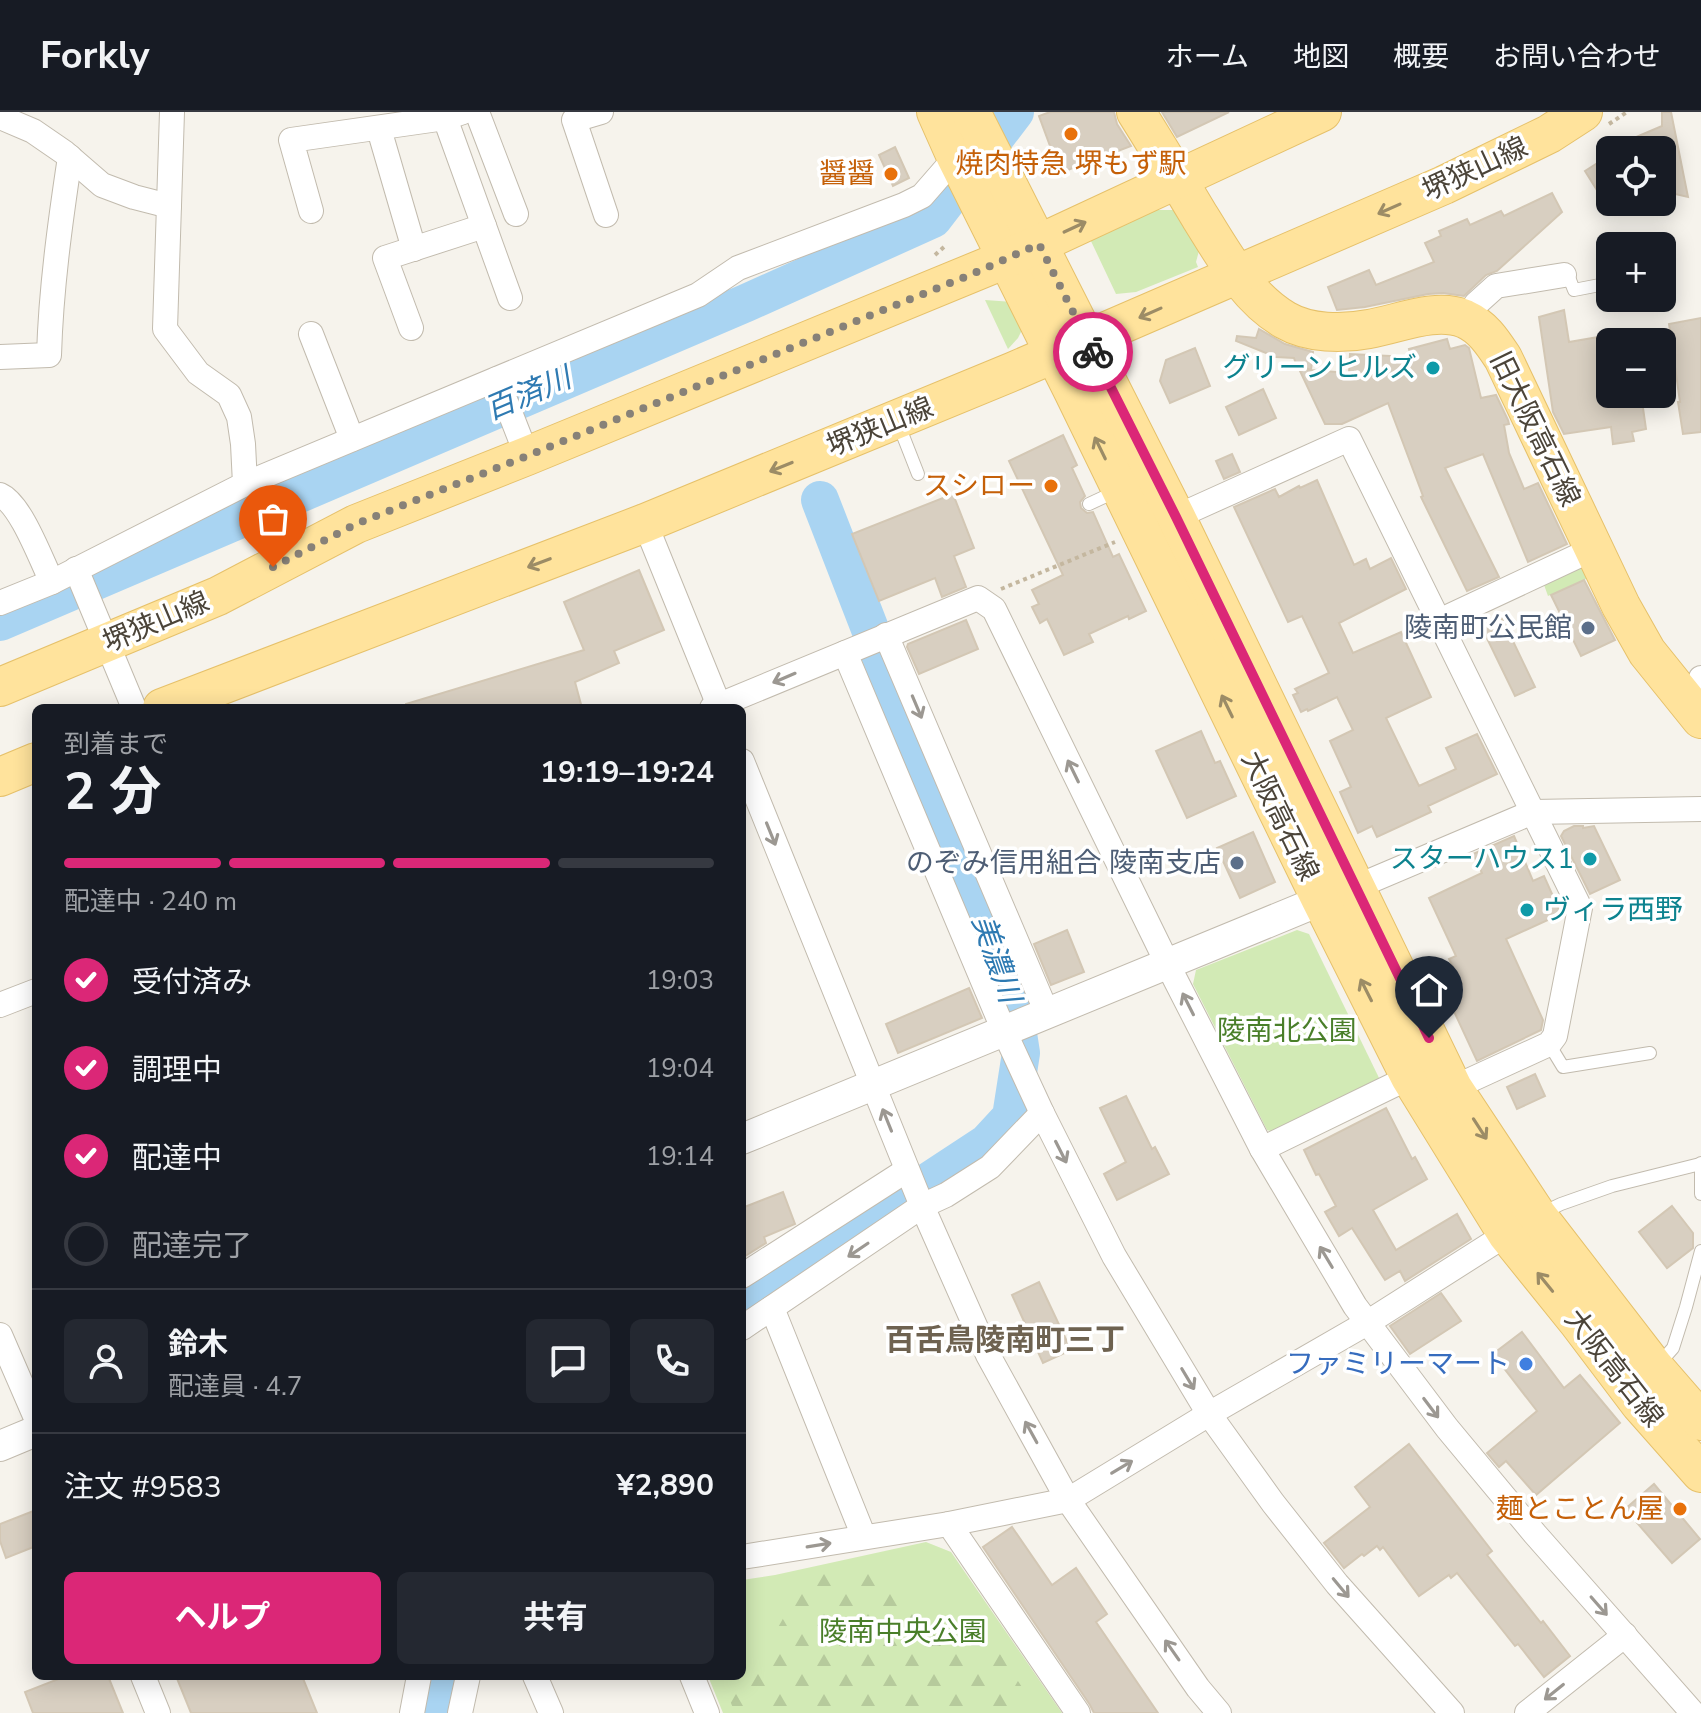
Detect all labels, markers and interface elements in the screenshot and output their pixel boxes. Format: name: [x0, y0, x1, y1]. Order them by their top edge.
text: Forkly: [40, 30, 149, 81]
text: ホーム: [1166, 38, 1249, 76]
text: 地図: [1293, 38, 1349, 76]
text: 概要: [1393, 38, 1449, 76]
text: お問い合わせ: [1493, 38, 1661, 76]
marker: 焼肉特急 堺もず駅: [1062, 125, 1080, 143]
street label: 堺狭山線: [1416, 128, 1534, 210]
map controls: [1596, 136, 1676, 408]
button: locate: [1596, 136, 1676, 216]
place label: 焼肉特急 堺もず駅: [955, 145, 1187, 183]
place label: 醤醤: [819, 155, 875, 193]
marker: 醤醤: [882, 165, 900, 183]
one-way arrow: [1377, 202, 1401, 217]
one-way arrow: [1062, 219, 1086, 234]
button: +: [1596, 232, 1676, 312]
one-way arrow: [1138, 306, 1163, 321]
courier: [1053, 312, 1133, 392]
button: −: [1596, 328, 1676, 408]
icon: bike: [1071, 330, 1115, 374]
street label: 旧大阪高石線: [1481, 345, 1589, 513]
place label: グリーンヒルズ: [1222, 349, 1417, 387]
water label: 百済川: [479, 356, 580, 430]
marker: グリーンヒルズ: [1424, 359, 1442, 377]
street label: 堺狭山線: [821, 388, 939, 466]
one-way arrow: [1092, 436, 1107, 460]
one-way arrow: [769, 461, 794, 475]
place label: スシロー: [923, 467, 1035, 505]
marker: スシロー: [1042, 477, 1060, 495]
pin: [239, 485, 307, 567]
icon: bag: [251, 497, 295, 541]
one-way arrow: [528, 557, 552, 571]
street label: 堺狭山線: [97, 583, 215, 661]
place label: 陵南町公民館: [1404, 609, 1572, 647]
marker: 陵南町公民館: [1579, 619, 1597, 637]
one-way arrow: [772, 672, 797, 687]
one-way arrow: [910, 694, 925, 719]
one-way arrow: [1218, 695, 1234, 719]
text: 到着まで: [64, 727, 168, 762]
street label: 大阪高石線: [1232, 745, 1328, 887]
text: 19:19–19:24: [540, 752, 714, 793]
text: 2 分: [64, 756, 161, 827]
one-way arrow: [1065, 760, 1080, 783]
one-way arrow: [765, 821, 780, 846]
place label: スターハウス1: [1390, 840, 1574, 878]
place label: のぞみ信用組合 陵南支店: [906, 844, 1221, 882]
marker: スターハウス1: [1581, 850, 1599, 868]
marker: のぞみ信用組合 陵南支店: [1228, 854, 1246, 872]
text: 配達中 · 240 m: [64, 884, 237, 919]
place label: ヴィラ西野: [1543, 891, 1683, 929]
marker: ヴィラ西野: [1518, 901, 1536, 919]
water label: 美濃川: [962, 910, 1031, 1011]
pin: [1395, 956, 1463, 1038]
icon: check: [64, 958, 108, 1002]
text: 受付済み: [132, 962, 252, 1003]
text: 19:03: [646, 963, 714, 998]
icon: home: [1407, 968, 1451, 1012]
one-way arrow: [1358, 978, 1374, 1002]
one-way arrow: [1180, 993, 1195, 1017]
park label: 陵南北公園: [1217, 1012, 1357, 1050]
icon: check: [64, 1046, 108, 1090]
text: 調理中: [132, 1050, 222, 1091]
text: 19:04: [646, 1051, 714, 1086]
one-way arrow: [879, 1108, 894, 1133]
one-way arrow: [1472, 1118, 1489, 1140]
icon: check: [64, 1134, 108, 1178]
text: 配達中: [132, 1138, 222, 1179]
text: 19:14: [646, 1139, 714, 1174]
one-way arrow: [1054, 1139, 1070, 1163]
text: 配達完了: [132, 1226, 252, 1267]
one-way arrow: [847, 1242, 869, 1258]
one-way arrow: [1318, 1246, 1334, 1269]
one-way arrow: [1537, 1272, 1555, 1293]
street label: 大阪高石線: [1556, 1301, 1672, 1435]
button: person: [64, 1319, 148, 1403]
button: chat: [526, 1319, 610, 1403]
button: phone: [630, 1319, 714, 1403]
district label: 百舌鳥陵南町三丁: [885, 1320, 1125, 1361]
text: 鈴木: [168, 1324, 228, 1365]
place label: ファミリーマート: [1286, 1345, 1510, 1383]
marker: ファミリーマート: [1517, 1355, 1535, 1373]
one-way arrow: [1180, 1367, 1196, 1390]
text: 配達員 · 4.7: [168, 1369, 302, 1404]
one-way arrow: [1423, 1396, 1440, 1418]
one-way arrow: [1023, 1421, 1038, 1445]
one-way arrow: [1110, 1459, 1133, 1475]
text: ¥2,890: [617, 1465, 714, 1506]
text: 注文 #9583: [64, 1467, 222, 1508]
place label: 麺とことん屋: [1496, 1490, 1664, 1528]
marker: 麺とことん屋: [1671, 1500, 1689, 1518]
one-way arrow: [806, 1536, 831, 1551]
button: ヘルプ: [64, 1572, 381, 1664]
button: 共有: [397, 1572, 714, 1664]
one-way arrow: [1332, 1578, 1350, 1598]
one-way arrow: [1590, 1596, 1608, 1616]
park label: 陵南中央公園: [819, 1613, 987, 1651]
one-way arrow: [1164, 1640, 1180, 1662]
one-way arrow: [1544, 1683, 1565, 1700]

